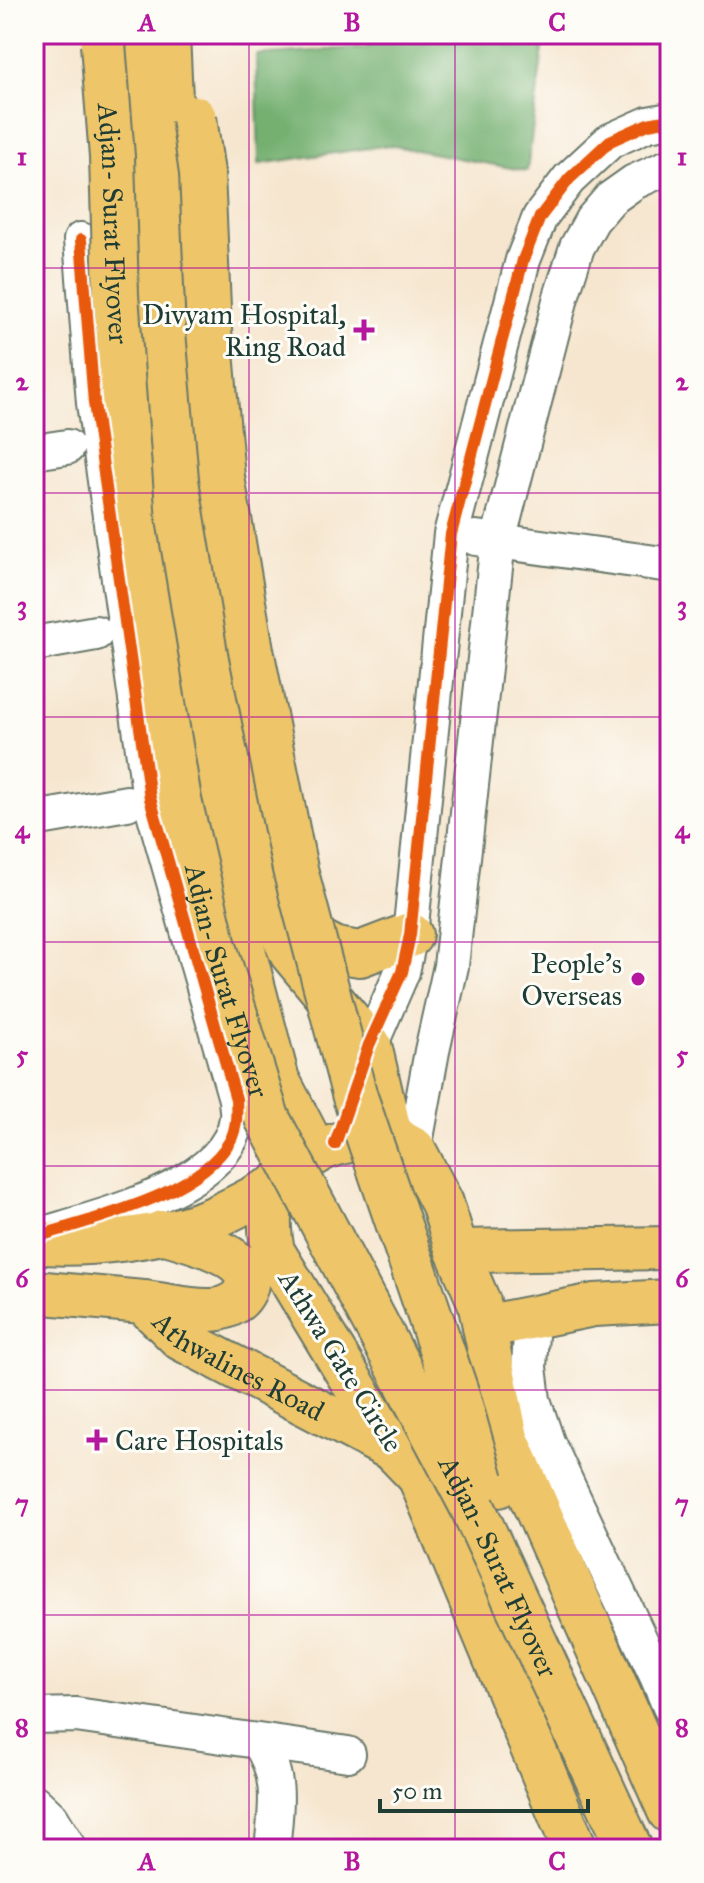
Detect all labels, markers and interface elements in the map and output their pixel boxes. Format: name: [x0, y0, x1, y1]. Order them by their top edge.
text: A: [136, 6, 156, 38]
text: B: [343, 6, 361, 38]
text: C: [548, 6, 566, 38]
street label: Adjan- Surat Flyover: [90, 101, 137, 346]
text: 1: [17, 140, 27, 172]
text: 1: [677, 140, 687, 172]
place label: Divyam Hospital, Ring Road: [142, 297, 346, 364]
marker: Divyam Hospital, Ring Road: [353, 319, 375, 341]
text: 2: [16, 365, 30, 397]
text: 2: [676, 365, 690, 397]
text: 3: [17, 589, 27, 621]
text: 3: [677, 589, 687, 621]
text: 4: [15, 813, 31, 845]
text: 4: [675, 813, 691, 845]
street label: Adjan- Surat Flyover: [177, 860, 277, 1102]
place label: People's Overseas: [521, 946, 622, 1013]
marker: People's Overseas: [629, 970, 647, 988]
text: 5: [16, 1038, 29, 1070]
text: 5: [676, 1038, 689, 1070]
text: 6: [15, 1262, 30, 1294]
text: 6: [675, 1262, 690, 1294]
street label: Athwa Gate Circle: [271, 1263, 411, 1458]
street label: Athwalines Road: [145, 1303, 330, 1428]
place label: Care Hospitals: [115, 1423, 283, 1458]
marker: Care Hospitals: [86, 1429, 108, 1451]
street label: Adjan- Surat Flyover: [431, 1449, 566, 1683]
text: 7: [15, 1487, 29, 1519]
text: 7: [675, 1487, 689, 1519]
text: 8: [15, 1711, 29, 1743]
text: 8: [675, 1711, 689, 1743]
scale bar: [380, 1763, 588, 1813]
text: 50 m: [392, 1776, 442, 1806]
text: A: [136, 1845, 156, 1877]
text: B: [343, 1845, 361, 1877]
text: C: [548, 1845, 566, 1877]

